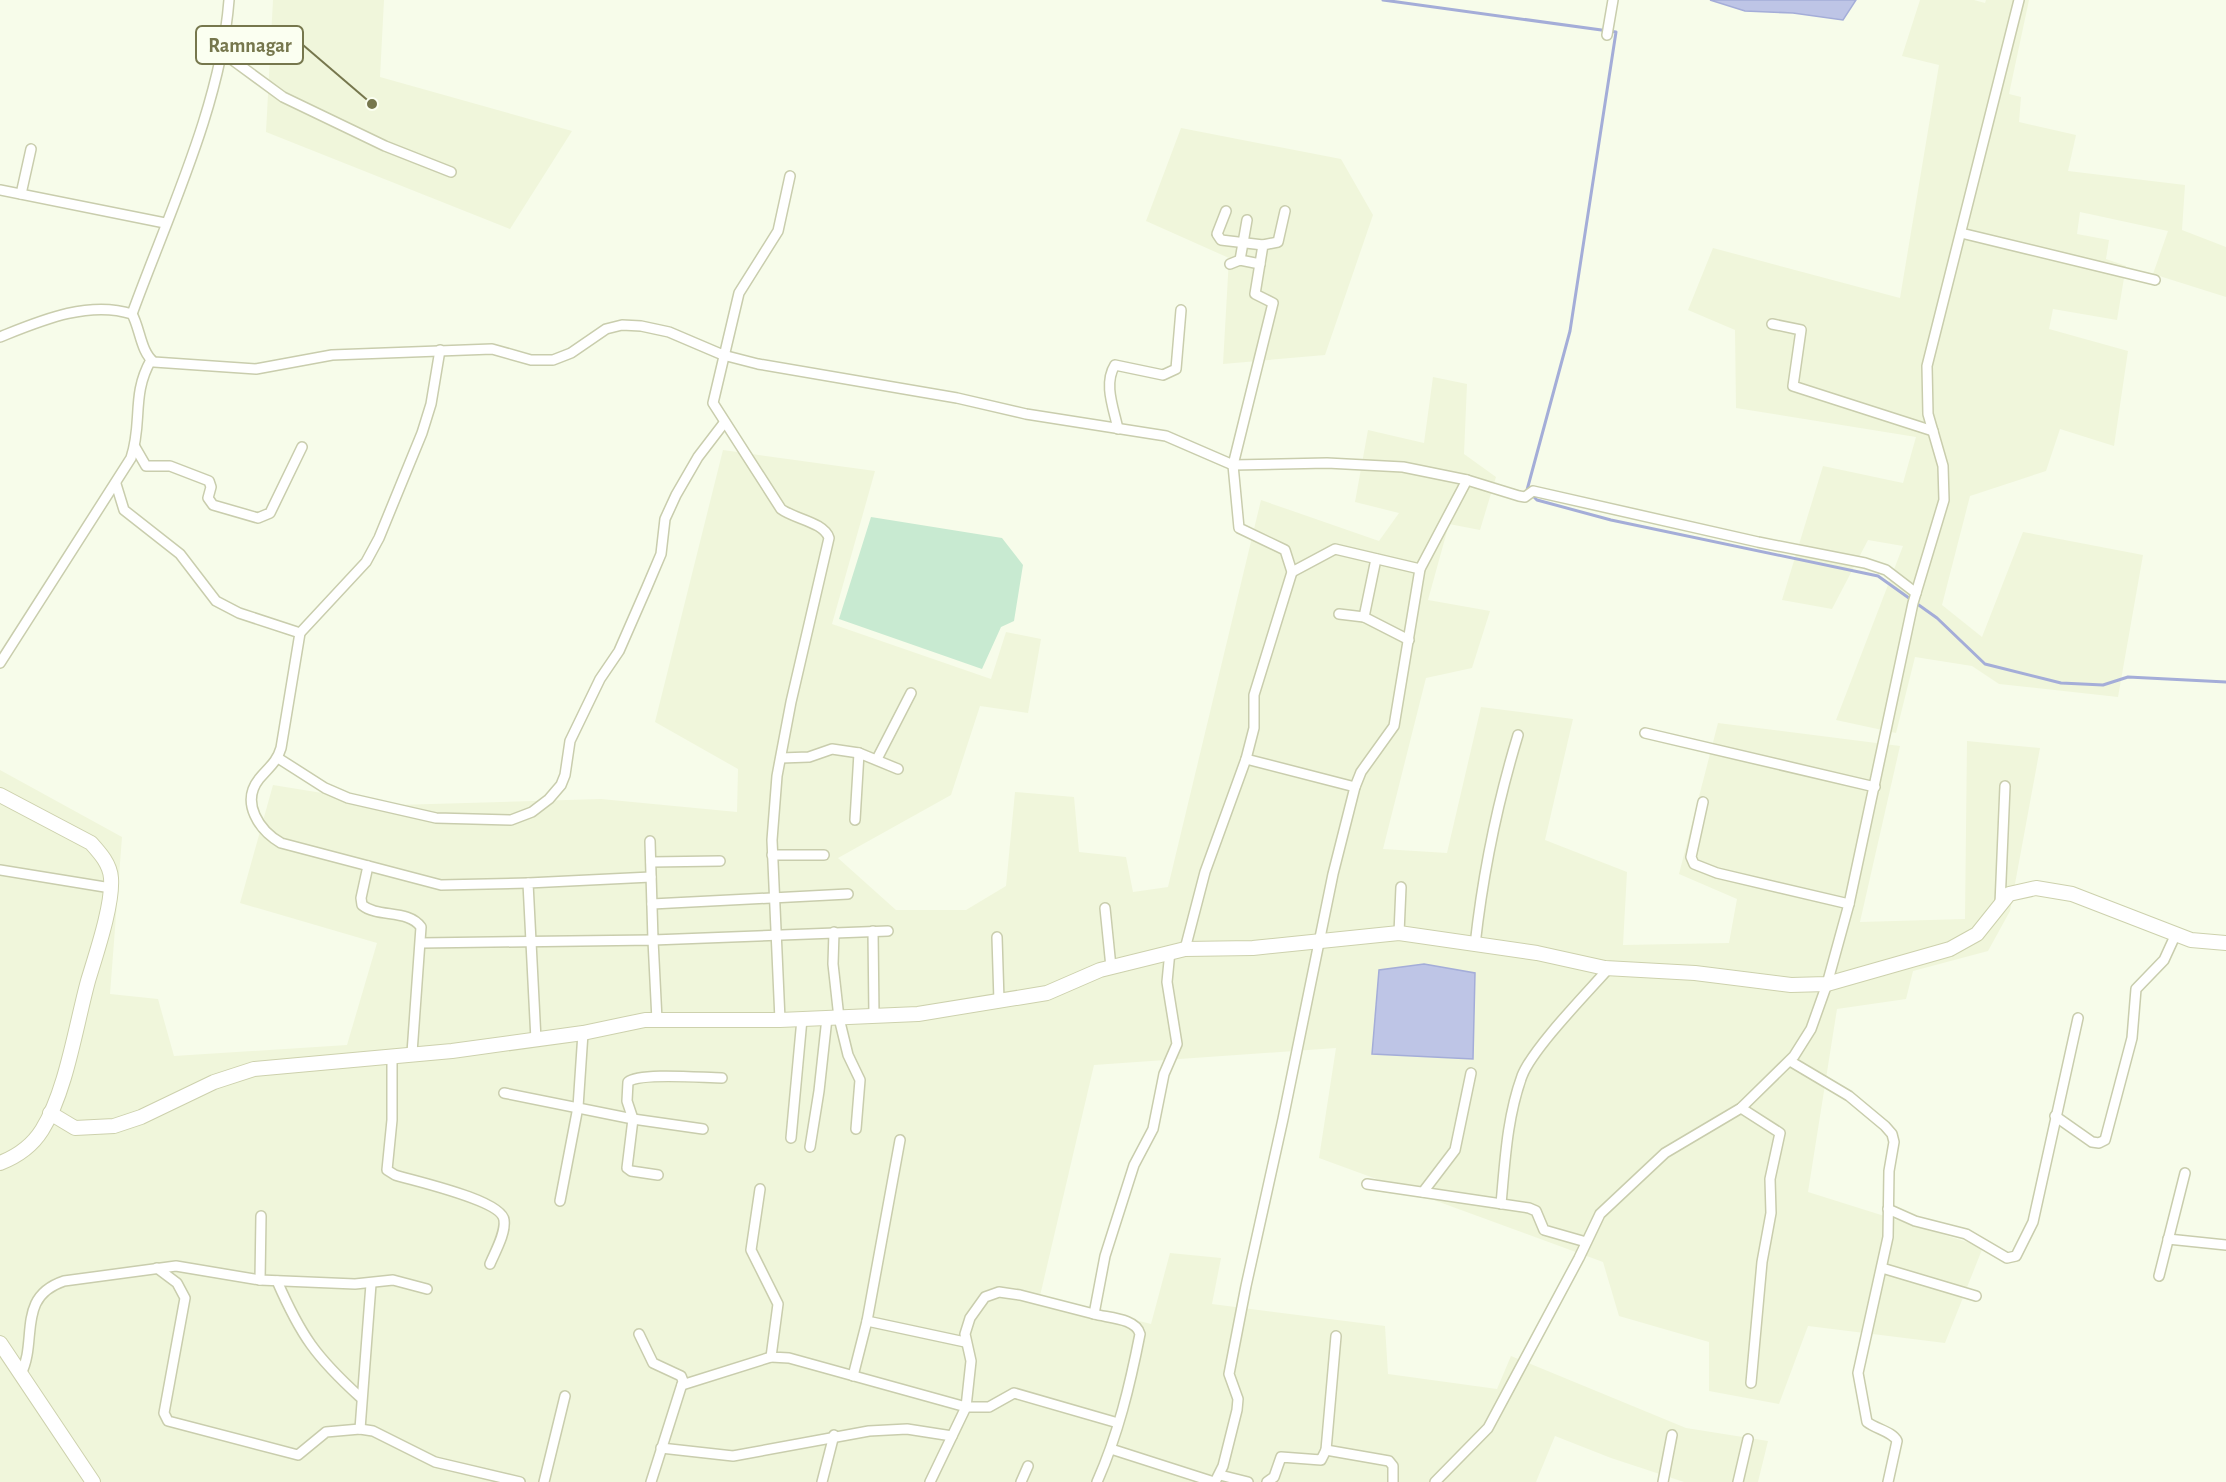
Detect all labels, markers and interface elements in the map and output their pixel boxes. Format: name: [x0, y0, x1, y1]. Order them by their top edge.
callout: Ramnagar: [196, 26, 303, 64]
text: Ramnagar: [208, 36, 292, 56]

